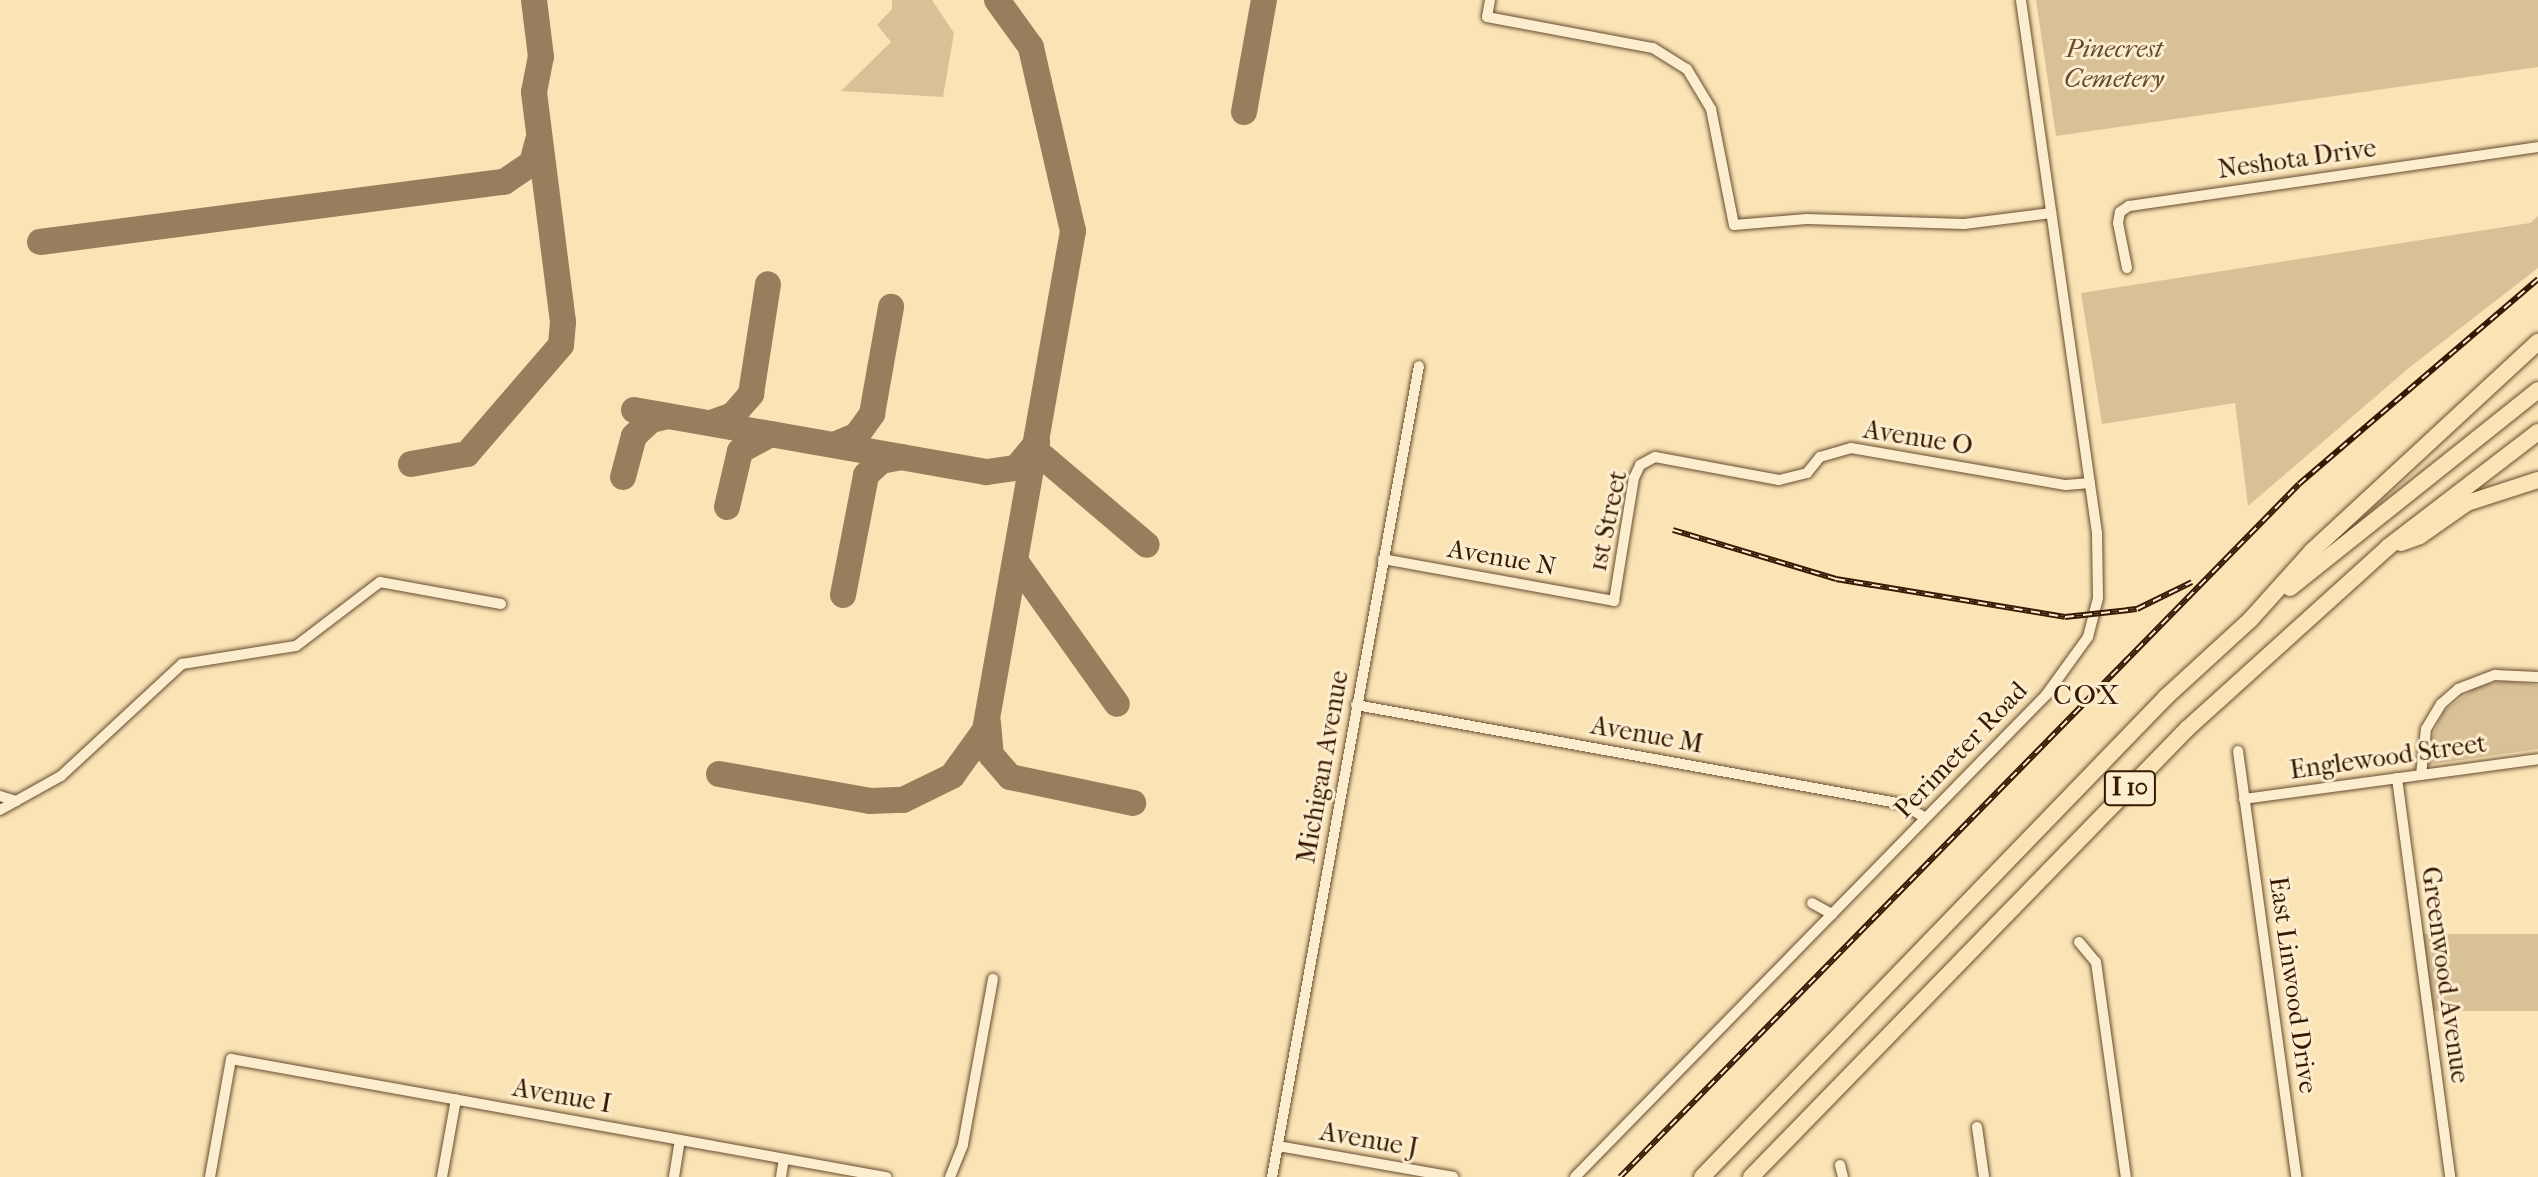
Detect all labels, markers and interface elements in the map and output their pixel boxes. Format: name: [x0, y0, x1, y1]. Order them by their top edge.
park label: Pinecrest Cemetery: [2064, 33, 2164, 94]
street label: Neshota Drive: [2216, 132, 2378, 186]
street label: Avenue O: [1861, 414, 1975, 462]
street label: 1st Street: [1582, 468, 1634, 574]
street label: Avenue N: [1446, 533, 1558, 583]
street label: Michigan Avenue: [1291, 668, 1355, 866]
street label: Perimeter Road: [1888, 675, 2034, 825]
district label: COX: [2053, 678, 2121, 712]
street label: Avenue M: [1589, 710, 1705, 760]
street label: Englewood Street: [2288, 728, 2488, 786]
road number: I 10: [2102, 768, 2158, 808]
street label: Greenwood Avenue: [2414, 865, 2476, 1085]
street label: East Linwood Drive: [2262, 875, 2324, 1095]
street label: Avenue I: [510, 1072, 614, 1120]
street label: Avenue J: [1317, 1116, 1421, 1164]

